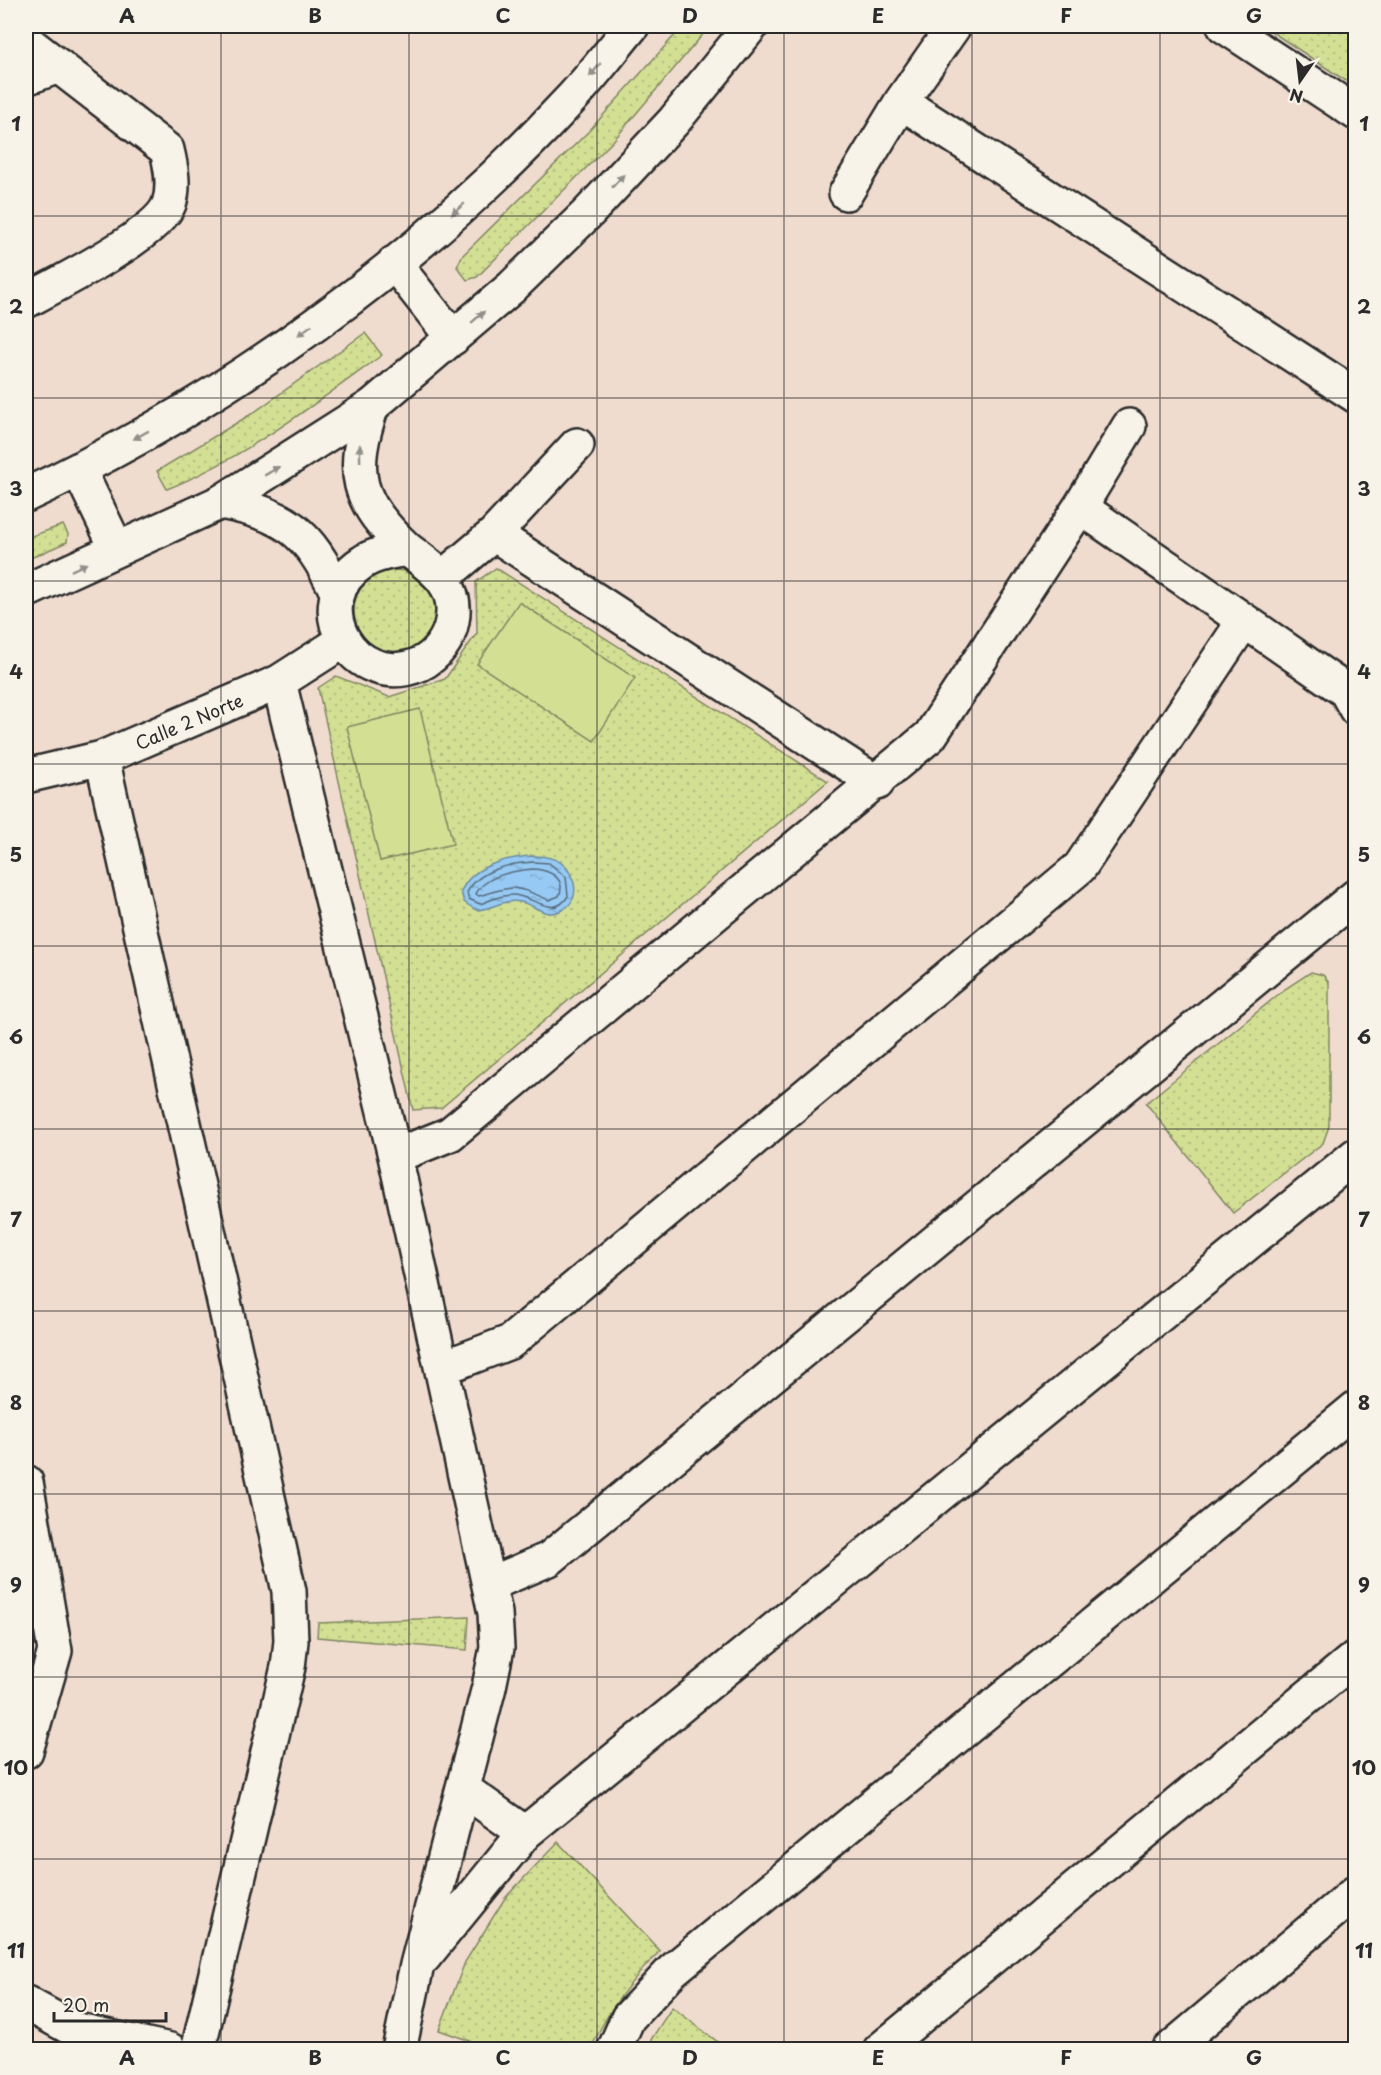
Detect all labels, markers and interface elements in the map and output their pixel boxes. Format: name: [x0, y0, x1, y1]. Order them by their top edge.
text: A: [119, 0, 135, 30]
text: B: [308, 0, 322, 30]
text: C: [495, 0, 511, 30]
text: D: [682, 0, 698, 30]
text: E: [872, 0, 884, 30]
text: F: [1060, 0, 1072, 30]
text: G: [1246, 0, 1262, 30]
north arrow: [1270, 51, 1330, 111]
one-way arrow: [588, 62, 601, 78]
text: N: [1287, 83, 1305, 110]
text: 1: [11, 108, 21, 138]
text: 1: [1359, 108, 1369, 138]
one-way arrow: [611, 174, 624, 189]
one-way arrow: [451, 202, 466, 215]
text: 2: [9, 291, 23, 321]
text: 2: [1357, 291, 1371, 321]
one-way arrow: [470, 311, 485, 324]
one-way arrow: [298, 324, 314, 336]
one-way arrow: [133, 430, 150, 440]
one-way arrow: [355, 444, 365, 463]
one-way arrow: [264, 465, 280, 476]
text: 3: [9, 473, 23, 503]
text: 3: [1357, 473, 1371, 503]
one-way arrow: [70, 562, 87, 571]
text: 4: [9, 656, 23, 686]
text: 4: [1357, 656, 1371, 686]
street label: Calle 2 Norte: [131, 686, 247, 756]
text: 5: [10, 839, 22, 869]
text: 5: [1358, 839, 1370, 869]
text: 6: [9, 1021, 23, 1051]
text: 6: [1357, 1021, 1371, 1051]
text: 7: [10, 1204, 22, 1234]
text: 7: [1358, 1204, 1370, 1234]
text: 8: [10, 1387, 22, 1417]
text: 8: [1358, 1387, 1370, 1417]
text: 9: [10, 1569, 22, 1599]
text: 9: [1358, 1569, 1370, 1599]
text: 10: [4, 1752, 28, 1782]
text: 10: [1352, 1752, 1376, 1782]
text: 11: [7, 1935, 25, 1965]
text: 11: [1355, 1935, 1373, 1965]
scale bar: [54, 1985, 166, 2023]
text: 20 m: [63, 1991, 109, 2018]
text: A: [119, 2042, 135, 2072]
text: B: [308, 2042, 322, 2072]
text: C: [495, 2042, 511, 2072]
text: D: [682, 2042, 698, 2072]
text: E: [872, 2042, 884, 2072]
text: F: [1060, 2042, 1072, 2072]
text: G: [1246, 2042, 1262, 2072]

